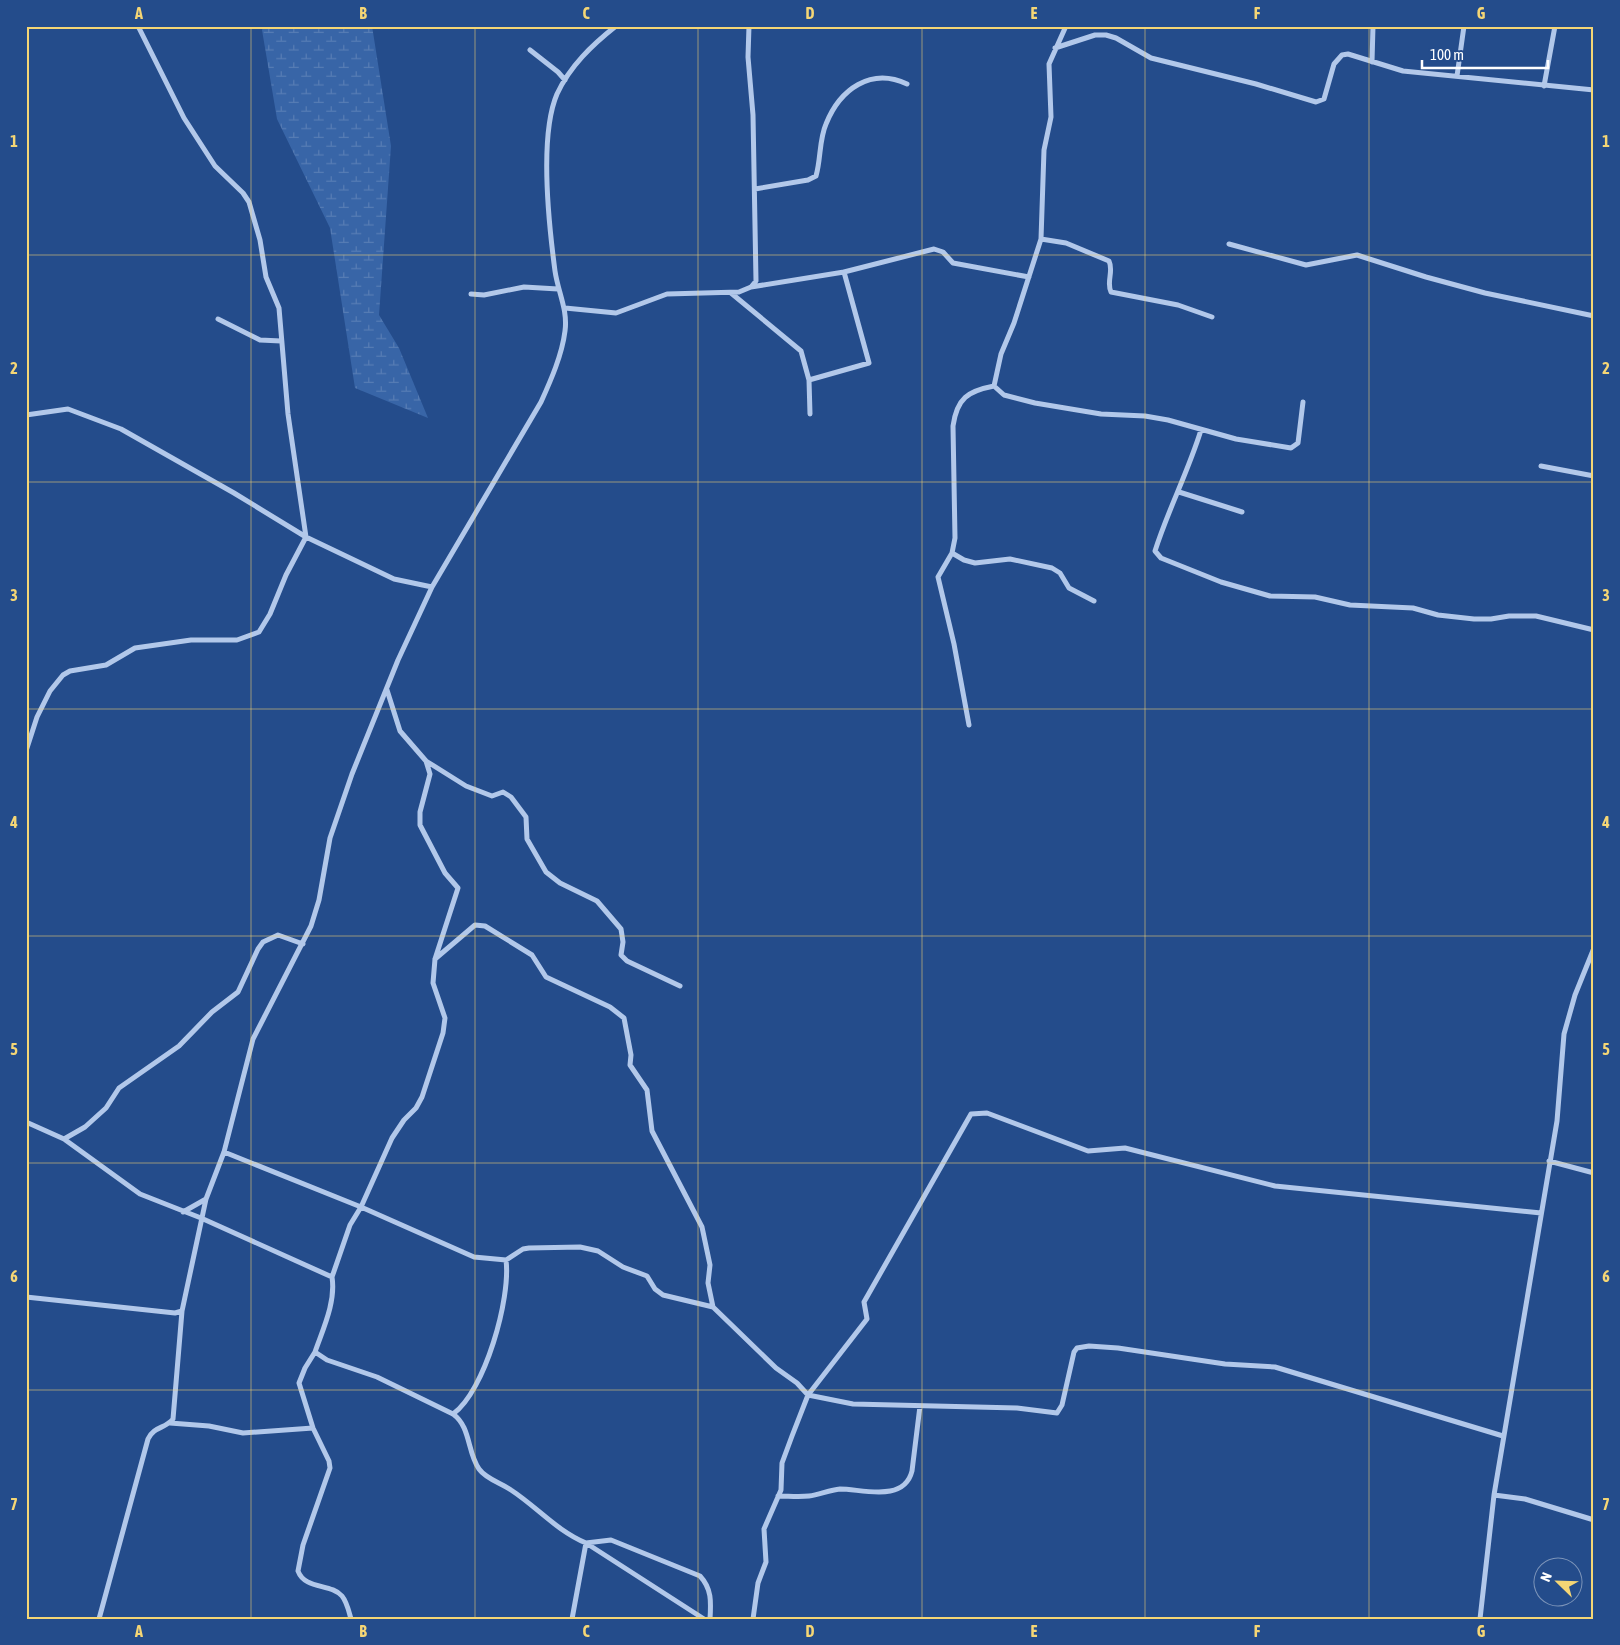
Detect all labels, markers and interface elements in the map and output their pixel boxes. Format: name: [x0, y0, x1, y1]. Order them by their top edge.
text: A: [134, 4, 143, 22]
text: B: [359, 4, 367, 22]
text: C: [582, 4, 590, 22]
text: D: [806, 4, 815, 22]
text: E: [1031, 4, 1038, 22]
text: F: [1254, 4, 1261, 22]
text: G: [1477, 4, 1486, 22]
scale bar: [1422, 38, 1549, 70]
text: 100 m: [1430, 46, 1464, 63]
text: 1: [10, 132, 18, 150]
text: 1: [1602, 132, 1610, 150]
text: 2: [10, 359, 18, 377]
text: 2: [1602, 359, 1610, 377]
text: 3: [10, 586, 18, 604]
text: 3: [1602, 586, 1610, 604]
text: 4: [9, 813, 18, 831]
text: 4: [1601, 813, 1610, 831]
text: 5: [10, 1040, 18, 1058]
text: 5: [1602, 1040, 1610, 1058]
text: 6: [10, 1267, 18, 1285]
text: 6: [1602, 1267, 1610, 1285]
text: 7: [10, 1495, 18, 1513]
text: 7: [1602, 1495, 1610, 1513]
north arrow: [1532, 1558, 1582, 1608]
text: N: [1537, 1570, 1555, 1584]
text: A: [134, 1622, 143, 1640]
text: B: [359, 1622, 367, 1640]
text: C: [582, 1622, 590, 1640]
text: D: [806, 1622, 815, 1640]
text: E: [1031, 1622, 1038, 1640]
text: F: [1254, 1622, 1261, 1640]
text: G: [1477, 1622, 1486, 1640]

